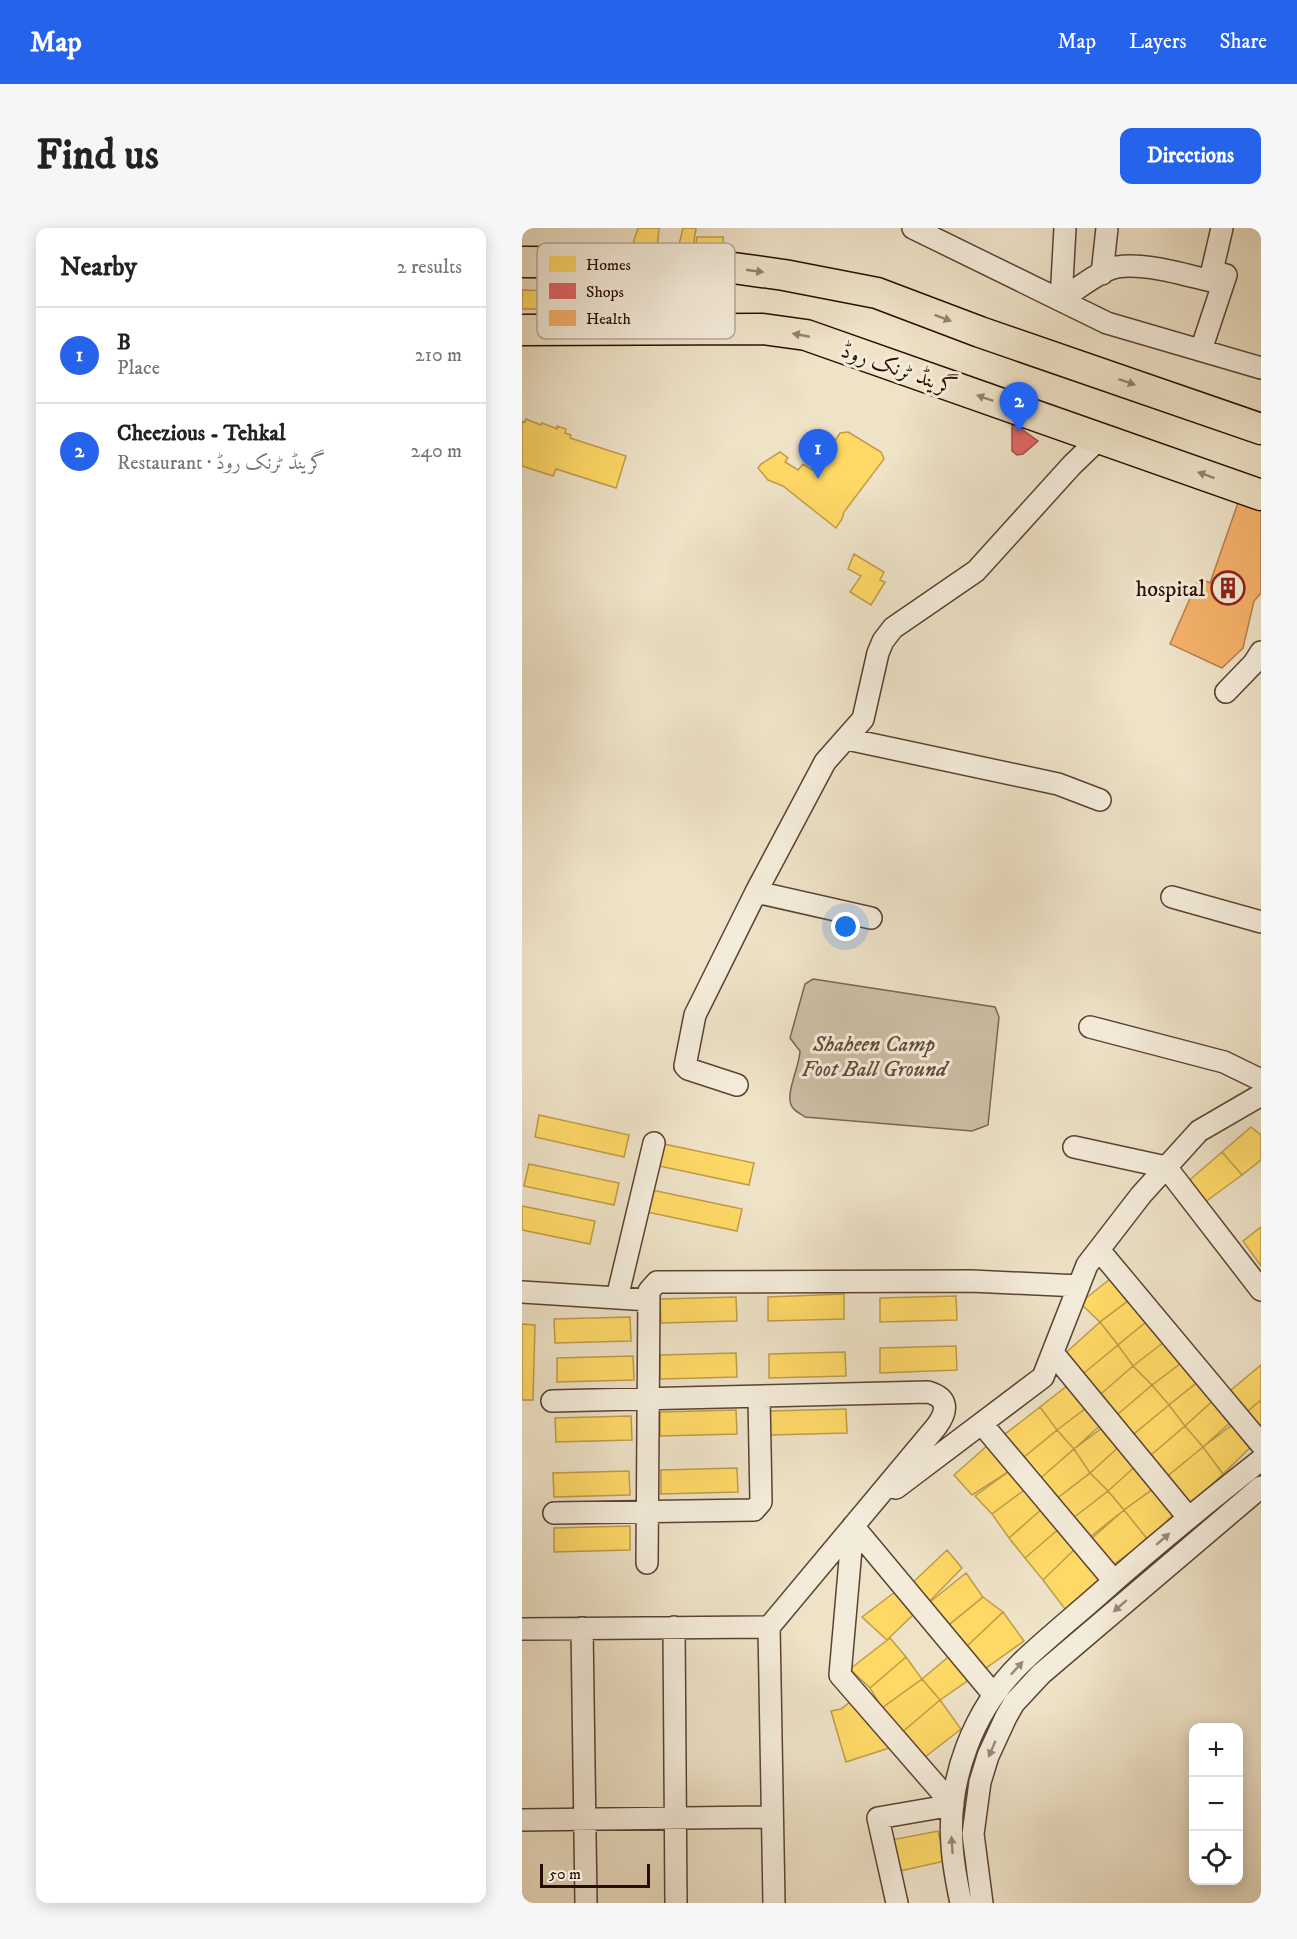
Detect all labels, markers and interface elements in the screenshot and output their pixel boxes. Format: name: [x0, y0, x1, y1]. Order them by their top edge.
text: Map: [30, 25, 82, 60]
text: Map: [1057, 29, 1096, 55]
text: Layers: [1129, 29, 1187, 55]
text: Share: [1220, 29, 1267, 55]
button: Directions: [1120, 128, 1261, 184]
text: Find us: [36, 130, 159, 182]
legend: [537, 243, 735, 339]
text: Nearby: [60, 251, 137, 284]
text: 2 results: [397, 255, 462, 280]
text: Homes: [586, 255, 631, 275]
one-way arrow: [745, 266, 764, 275]
text: Shops: [586, 282, 624, 302]
text: Health: [586, 309, 631, 329]
one-way arrow: [934, 314, 952, 324]
text: B: [117, 329, 131, 356]
one-way arrow: [791, 330, 810, 339]
street label: گرینڈ ٹرنک روڈ: [837, 335, 961, 402]
text: 1: [76, 343, 83, 368]
text: 210 m: [415, 343, 462, 368]
text: Place: [117, 356, 160, 381]
one-way arrow: [1118, 378, 1136, 387]
pin: 2: [1000, 382, 1038, 432]
one-way arrow: [976, 392, 994, 402]
text: Cheezious - Tehkal: [117, 420, 286, 447]
pin: 1: [798, 430, 838, 479]
text: 2: [75, 439, 84, 464]
text: 240 m: [411, 439, 462, 464]
text: Restaurant · گرینڈ ٹرنک روڈ: [117, 451, 325, 476]
one-way arrow: [1197, 470, 1215, 480]
building icon: hospital: [1210, 570, 1246, 606]
place label: hospital: [1136, 576, 1205, 603]
your location: [831, 912, 860, 941]
park label: Shaheen Camp Foot Ball Ground: [801, 1031, 950, 1083]
one-way arrow: [1155, 1532, 1171, 1545]
one-way arrow: [1112, 1599, 1128, 1612]
one-way arrow: [1010, 1661, 1024, 1675]
map controls: [1189, 1723, 1243, 1885]
button: +: [1189, 1723, 1243, 1777]
one-way arrow: [987, 1740, 997, 1758]
button: −: [1189, 1777, 1243, 1831]
button: locate: [1189, 1831, 1243, 1885]
one-way arrow: [947, 1836, 957, 1855]
scale bar: [540, 1861, 650, 1888]
text: 50 m: [549, 1864, 581, 1884]

